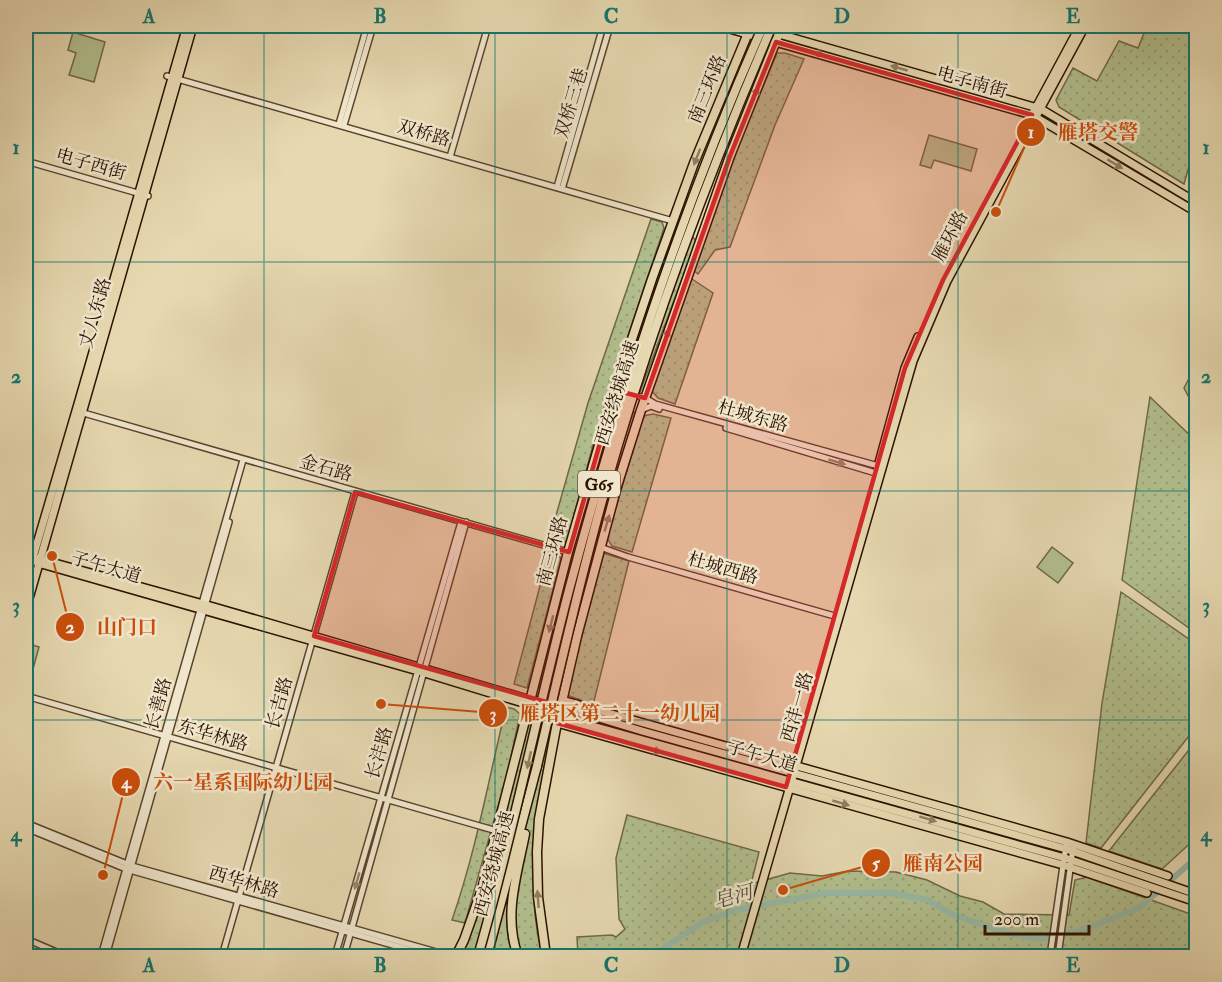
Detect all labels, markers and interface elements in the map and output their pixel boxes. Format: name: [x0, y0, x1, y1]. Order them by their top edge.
text: A: [142, 4, 156, 29]
text: B: [373, 4, 387, 29]
text: C: [604, 4, 618, 29]
text: D: [834, 4, 850, 29]
text: E: [1066, 4, 1081, 29]
one-way arrow: [807, 49, 825, 58]
street label: 南三环路: [683, 52, 732, 127]
street label: 电子南街: [934, 62, 1010, 103]
one-way arrow: [890, 63, 908, 72]
street label: 双桥三巷: [550, 65, 593, 141]
one-way arrow: [750, 85, 760, 103]
callout: 雁塔交警: [1016, 113, 1150, 151]
street label: 双桥路: [395, 115, 453, 152]
text: 雁塔交警: [1058, 120, 1138, 145]
text: 1: [1028, 121, 1034, 144]
text: 1: [12, 135, 20, 160]
text: 1: [1202, 135, 1210, 160]
street label: 电子西街: [53, 144, 129, 185]
one-way arrow: [691, 149, 701, 167]
one-way arrow: [1107, 159, 1123, 170]
street label: 雁环路: [928, 207, 973, 265]
street label: 丈八东路: [75, 275, 116, 351]
one-way arrow: [661, 328, 671, 346]
street label: 西安绕城高速: [591, 338, 644, 448]
text: 2: [11, 364, 21, 389]
text: 2: [1201, 364, 1211, 389]
street label: 杜城东路: [715, 396, 791, 437]
street label: 金石路: [297, 450, 355, 487]
one-way arrow: [828, 458, 846, 467]
road number: G65: [578, 471, 620, 497]
street label: 南三环路: [532, 513, 573, 589]
one-way arrow: [603, 514, 612, 532]
street label: 子午大道: [68, 547, 144, 588]
street label: 杜城西路: [685, 548, 761, 589]
text: 3: [12, 593, 20, 618]
text: 3: [1202, 593, 1210, 618]
callout: 山门口: [55, 608, 169, 646]
one-way arrow: [545, 614, 555, 633]
text: 山门口: [97, 615, 157, 640]
text: 2: [65, 616, 75, 639]
street label: 西沣一路: [777, 669, 818, 745]
street label: 长吉路: [261, 674, 298, 732]
street label: 长善路: [140, 675, 177, 733]
callout: 雁塔区第二十一幼儿园: [478, 694, 732, 732]
text: 雁塔区第二十一幼儿园: [520, 701, 720, 726]
text: 3: [490, 703, 497, 726]
street label: 东华林路: [175, 715, 251, 756]
street label: 长沣路: [361, 724, 398, 782]
street label: 子午大道: [724, 736, 800, 777]
one-way arrow: [645, 746, 663, 755]
one-way arrow: [524, 751, 533, 770]
callout: 六一星系国际幼儿园: [111, 763, 345, 801]
text: 六一星系国际幼儿园: [153, 770, 333, 795]
text: 4: [120, 771, 132, 794]
one-way arrow: [832, 798, 850, 808]
street label: 西安绕城高速: [469, 809, 520, 919]
one-way arrow: [919, 815, 937, 824]
text: 4: [10, 822, 23, 847]
text: 4: [1200, 822, 1213, 847]
callout: 雁南公园: [861, 844, 995, 882]
text: 雁南公园: [903, 851, 983, 876]
text: 5: [872, 852, 881, 875]
street label: 西华林路: [206, 862, 282, 903]
one-way arrow: [352, 872, 361, 890]
water label: 皂河: [711, 878, 759, 914]
one-way arrow: [533, 889, 543, 908]
scale bar: [985, 898, 1088, 936]
text: 200 m: [994, 908, 1039, 931]
text: A: [142, 953, 156, 978]
text: B: [373, 953, 387, 978]
text: C: [604, 953, 618, 978]
text: D: [834, 953, 850, 978]
text: E: [1066, 953, 1081, 978]

